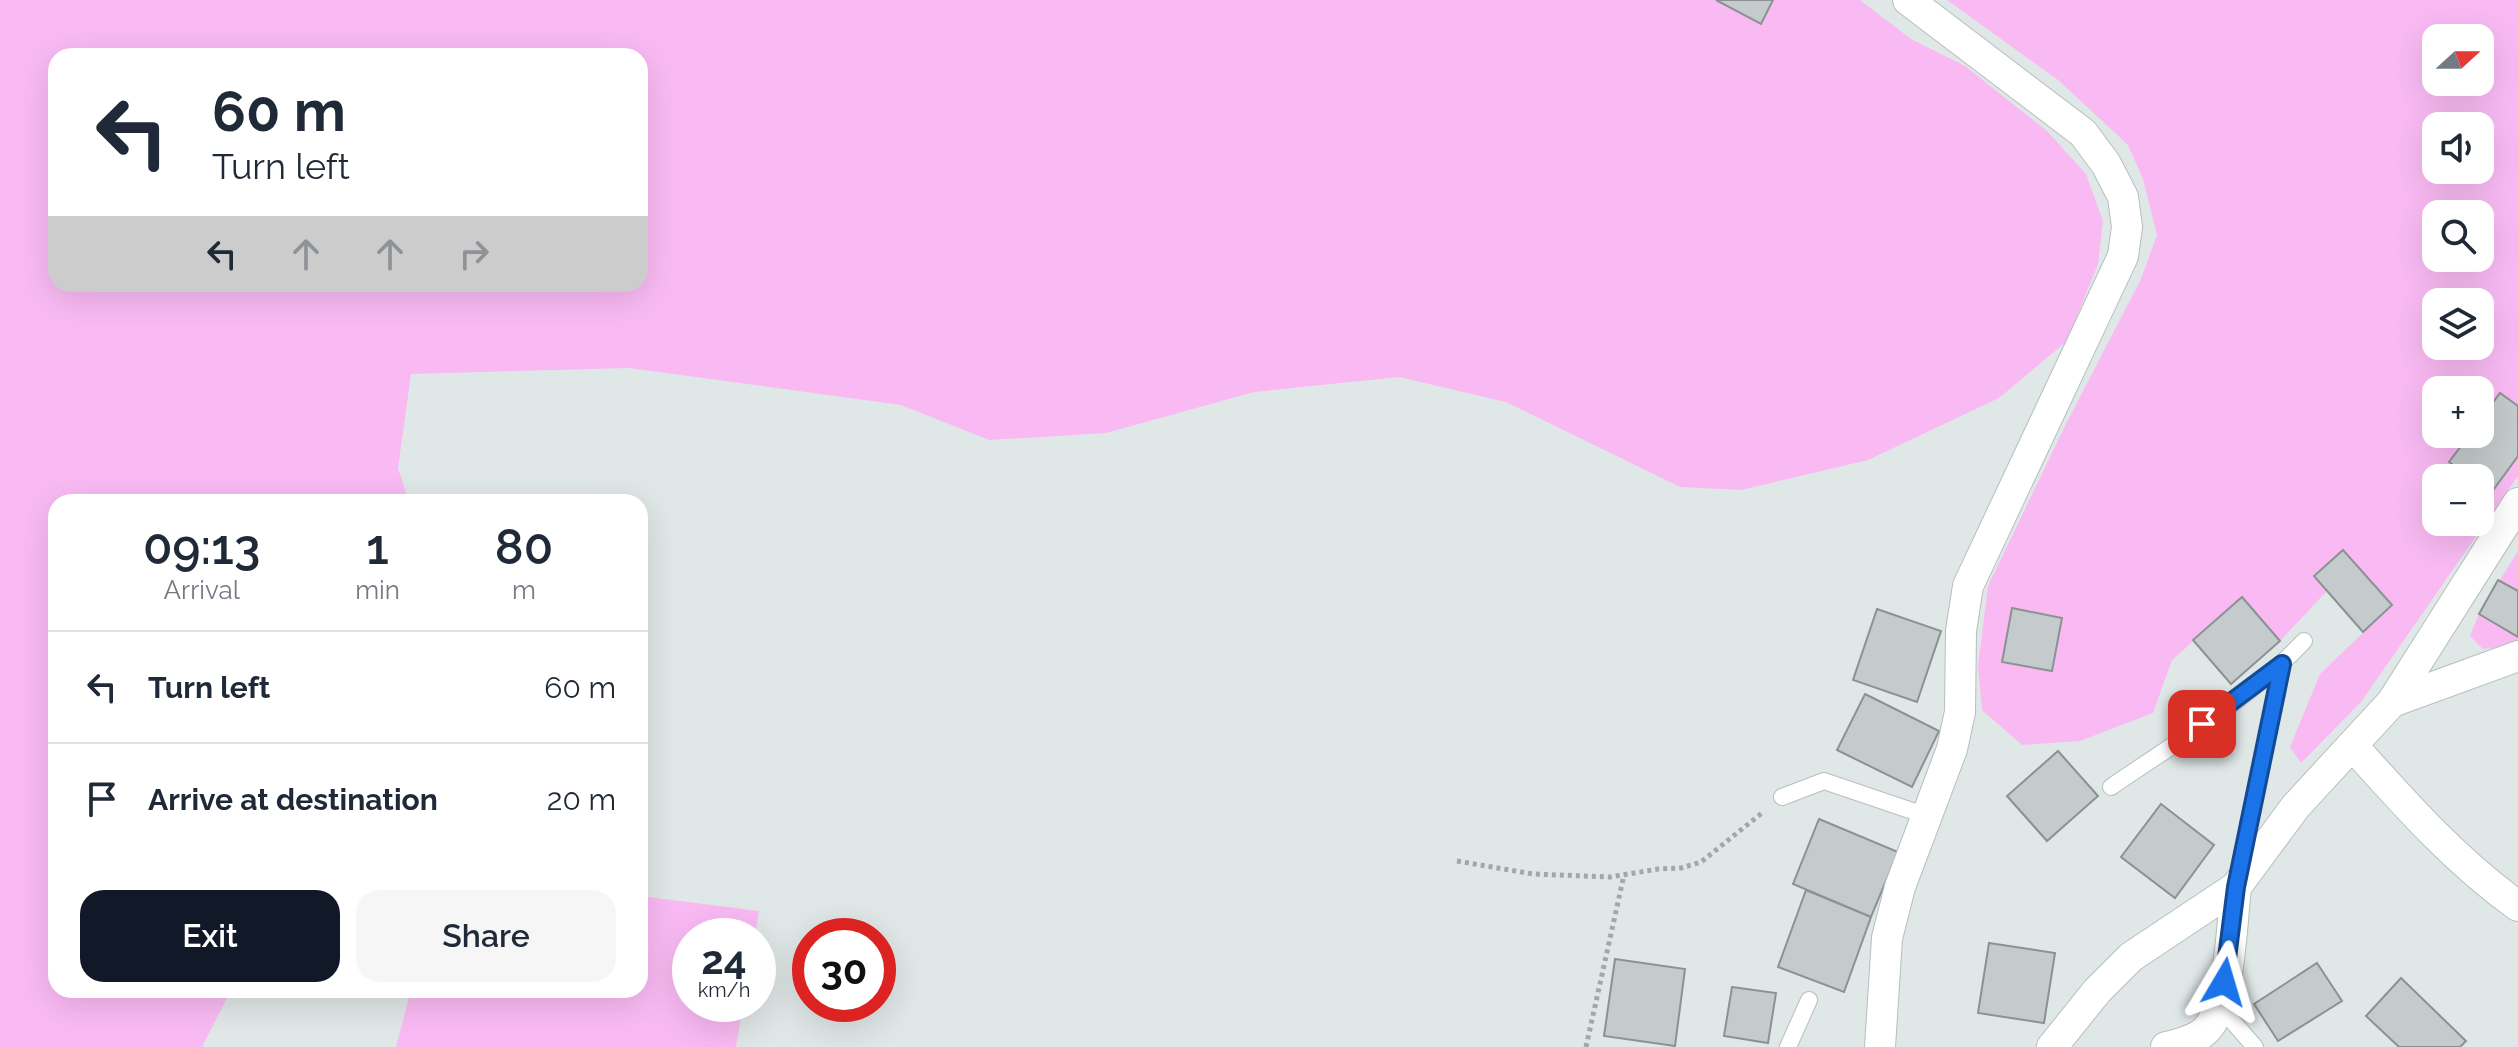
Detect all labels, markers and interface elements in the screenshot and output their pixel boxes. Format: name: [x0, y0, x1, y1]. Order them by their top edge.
north arrow: [2422, 24, 2494, 96]
map controls: [2422, 24, 2494, 536]
text: 60 m: [212, 78, 346, 144]
icon: left: [80, 80, 184, 184]
button: sound: [2422, 112, 2494, 184]
text: Turn left: [212, 145, 350, 187]
button: search: [2422, 200, 2494, 272]
icon: left: [200, 232, 244, 276]
icon: ahead: [284, 232, 328, 276]
icon: ahead: [368, 232, 412, 276]
icon: right: [452, 232, 496, 276]
button: layers: [2422, 288, 2494, 360]
button: +: [2422, 376, 2494, 448]
button: −: [2422, 464, 2494, 536]
text: 09:13: [143, 519, 260, 575]
text: 1: [366, 519, 389, 575]
text: 80: [495, 519, 553, 575]
text: Arrival: [163, 575, 240, 605]
text: min: [355, 575, 400, 605]
text: m: [512, 575, 536, 605]
icon: left: [80, 665, 124, 709]
text: Turn left: [148, 670, 270, 705]
text: 60 m: [544, 670, 616, 705]
pin: [2168, 690, 2236, 758]
icon: arrive: [2180, 702, 2224, 746]
icon: arrive: [80, 777, 124, 821]
text: Arrive at destination: [148, 782, 438, 817]
text: 20 m: [547, 782, 616, 817]
button: Exit: [80, 890, 340, 982]
button: Share: [356, 890, 616, 982]
speed limit sign: 30: [792, 918, 896, 1022]
text: 24: [701, 936, 747, 983]
position arrow: [2182, 940, 2266, 1024]
text: km/h: [698, 978, 750, 1002]

